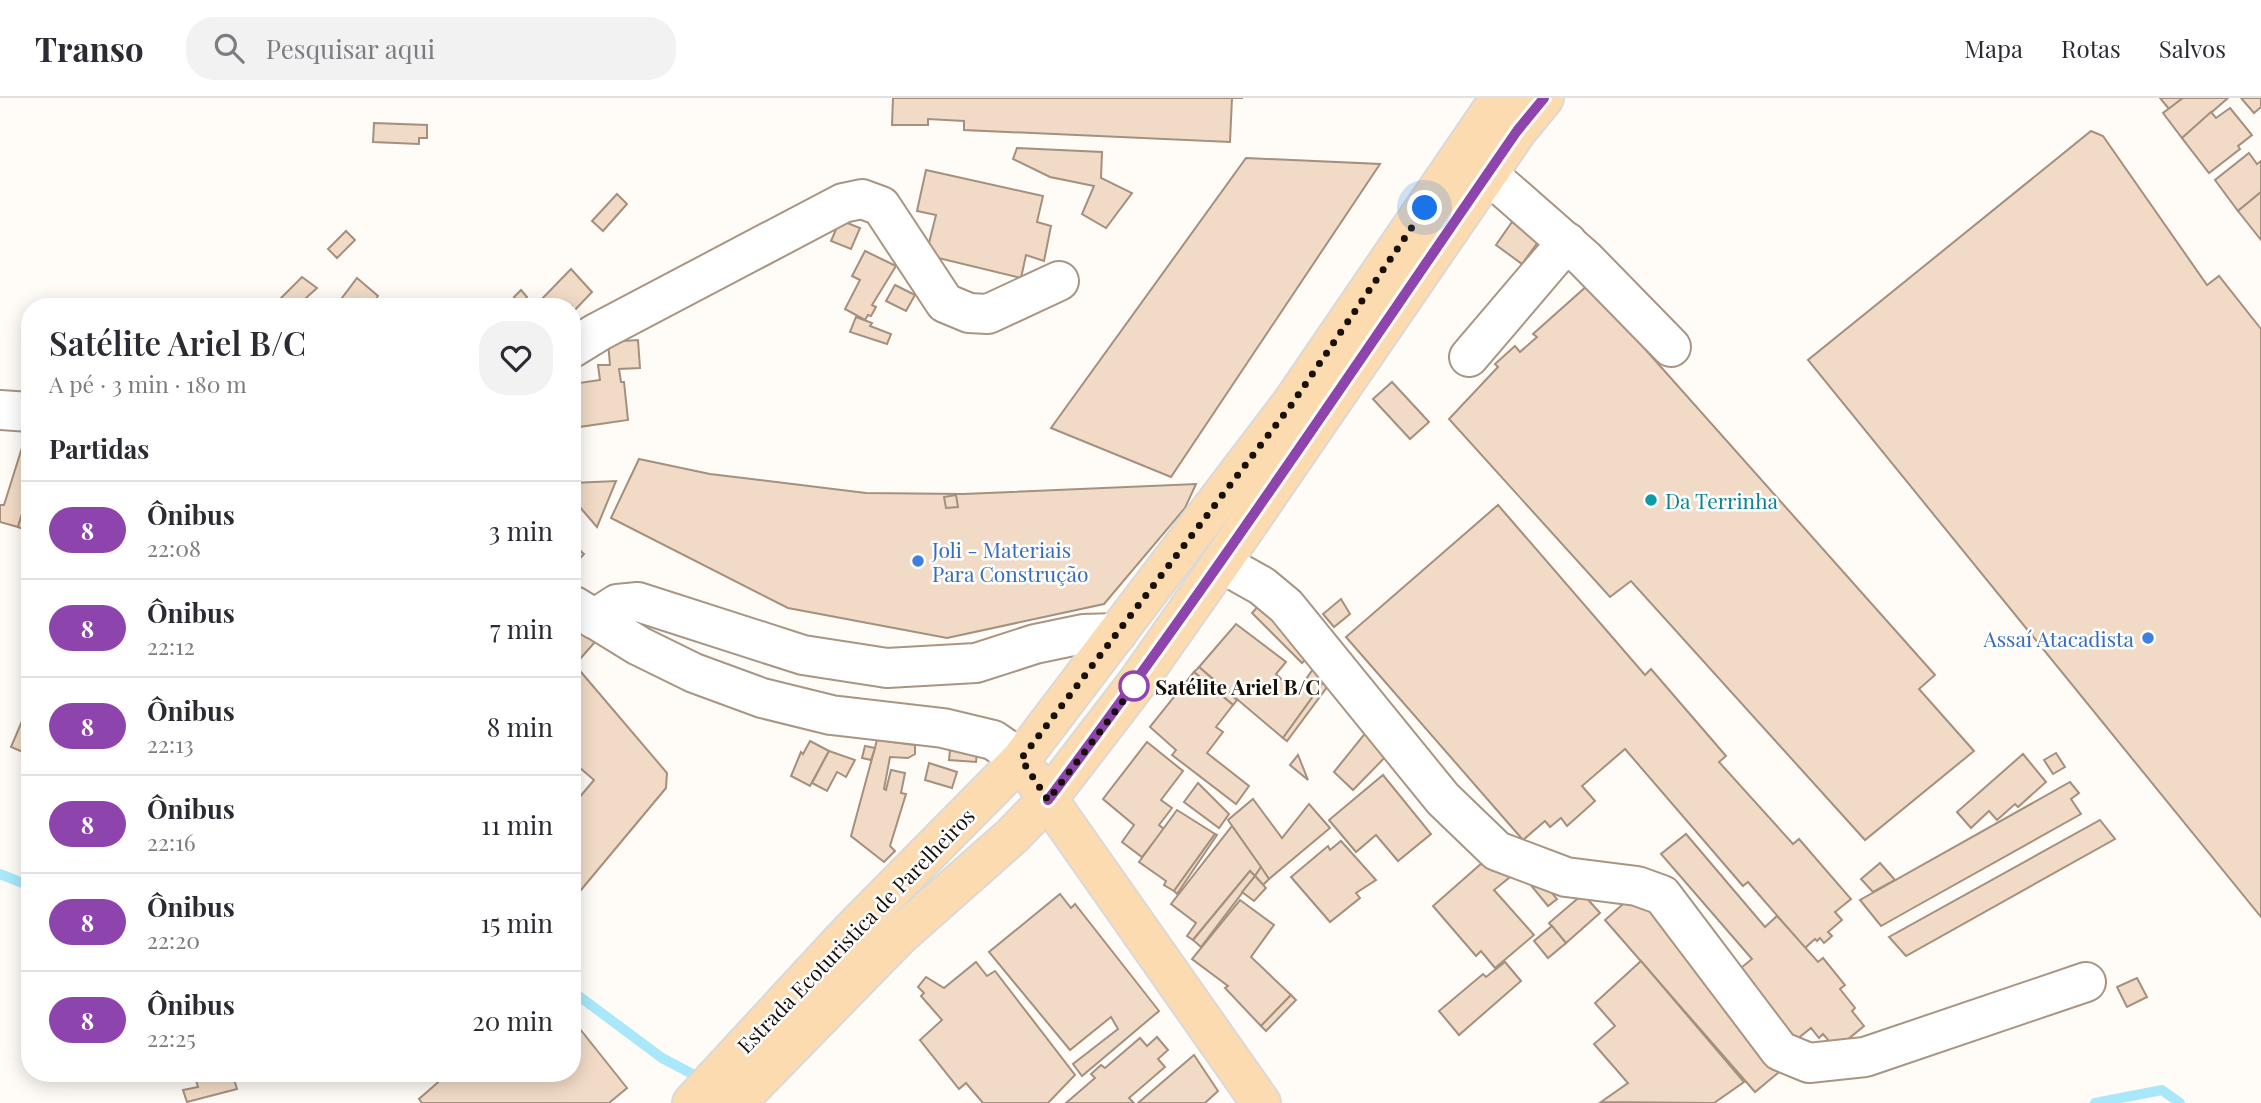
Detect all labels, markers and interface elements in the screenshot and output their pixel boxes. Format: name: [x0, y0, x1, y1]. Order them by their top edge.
search box: [186, 17, 676, 80]
text: Transo: [35, 26, 144, 70]
icon: search: [210, 29, 248, 67]
text: Pesquisar aqui: [266, 31, 435, 66]
text: Mapa: [1964, 32, 2023, 64]
text: Rotas: [2061, 32, 2121, 64]
text: Salvos: [2159, 32, 2226, 64]
your location: [1407, 190, 1442, 225]
text: Satélite Ariel B/C: [49, 320, 306, 364]
button: heart: [479, 321, 553, 395]
text: A pé · 3 min · 180 m: [49, 368, 247, 399]
text: Partidas: [49, 431, 149, 466]
place label: Da Terrinha: [1665, 486, 1779, 514]
marker: Da Terrinha: [1643, 492, 1659, 508]
text: Ônibus: [147, 497, 235, 532]
text: 3 min: [489, 513, 553, 548]
text: 8: [81, 514, 94, 546]
text: 22:08: [147, 532, 201, 563]
place label: Joli - Materiais Para Construção: [931, 535, 1088, 587]
marker: Joli - Materiais Para Construção: [910, 553, 926, 569]
text: Ônibus: [147, 595, 235, 630]
text: 7 min: [490, 611, 553, 646]
text: 8: [81, 612, 94, 644]
place label: Assaí Atacadista: [1982, 624, 2135, 652]
text: 22:12: [147, 630, 195, 661]
marker: Assaí Atacadista: [2140, 630, 2156, 646]
marker: Satélite Ariel B/C: [1119, 671, 1149, 701]
place label: Satélite Ariel B/C: [1155, 672, 1320, 700]
text: Ônibus: [147, 693, 235, 728]
text: 8 min: [487, 709, 553, 744]
text: 8: [81, 710, 94, 742]
text: 22:13: [147, 728, 194, 759]
text: Ônibus: [147, 791, 235, 826]
street label: Estrada Ecoturistica de Parelheiros: [730, 801, 980, 1059]
text: 11 min: [481, 807, 553, 842]
text: 8: [81, 808, 94, 840]
text: 22:16: [147, 826, 196, 857]
text: Ônibus: [147, 889, 235, 924]
text: 15 min: [481, 905, 553, 940]
text: 8: [81, 906, 94, 938]
text: 22:20: [147, 924, 200, 955]
text: Ônibus: [147, 987, 235, 1022]
text: 20 min: [472, 1003, 553, 1038]
text: 8: [81, 1004, 94, 1036]
text: 22:25: [147, 1022, 196, 1053]

